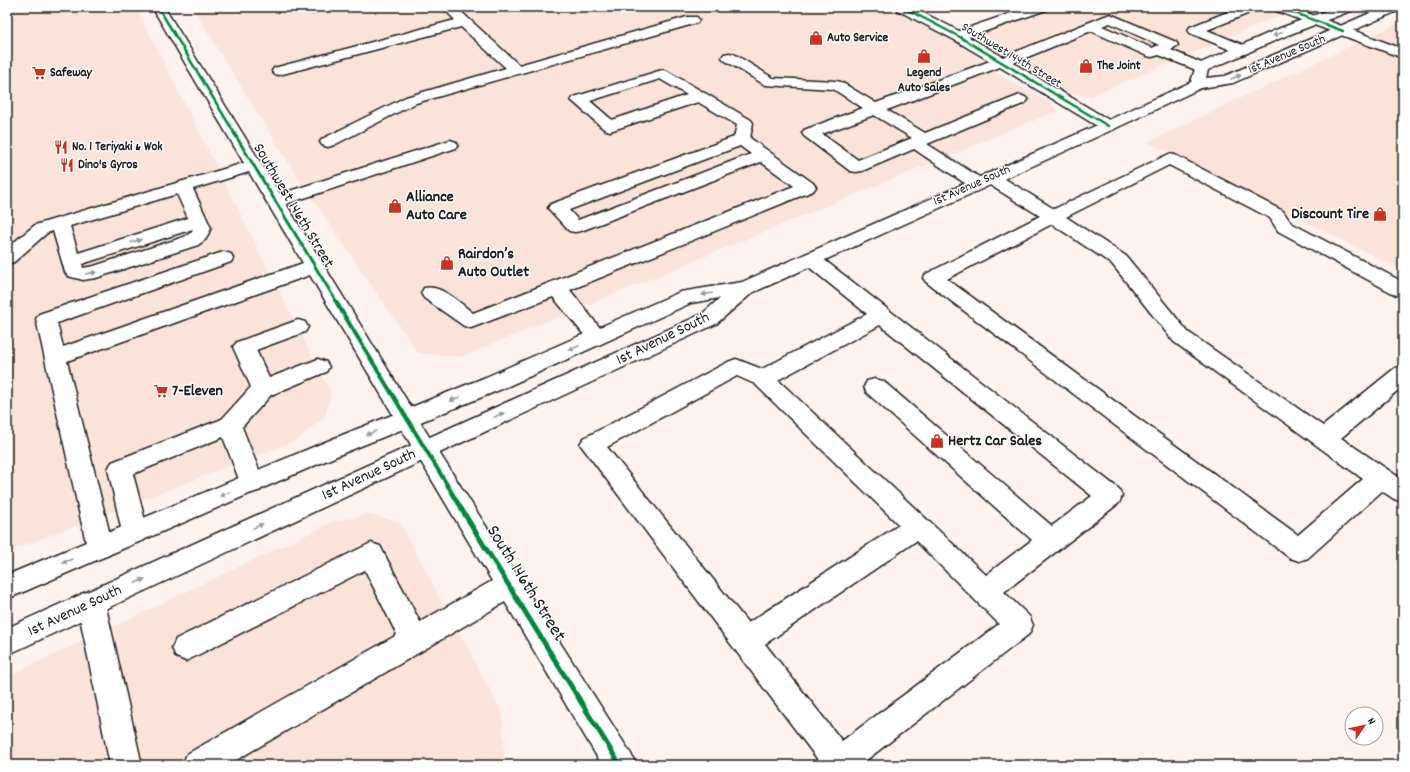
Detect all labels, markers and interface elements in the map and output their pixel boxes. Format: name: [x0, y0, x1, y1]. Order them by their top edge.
street label: Southwest 144th Street: [957, 18, 1065, 94]
place label: Auto Service: [827, 29, 889, 48]
shop icon: Auto Service: [808, 30, 824, 46]
street label: 1st Avenue South: [1245, 30, 1329, 80]
one-way arrow: [1272, 32, 1284, 38]
shop icon: Legend Auto Sales: [916, 48, 932, 64]
place label: The Joint: [1097, 57, 1141, 76]
shop icon: The Joint: [1078, 58, 1094, 74]
place label: Safeway: [50, 64, 93, 83]
place label: Legend Auto Sales: [898, 64, 951, 98]
supermarket icon: Safeway: [31, 65, 47, 81]
one-way arrow: [1230, 73, 1242, 80]
place label: No. 1 Teriyaki & Wok: [72, 138, 163, 157]
restaurant icon: No. 1 Teriyaki & Wok: [53, 139, 69, 155]
street label: Southwest 146th Street: [247, 139, 339, 273]
place label: Dino's Gyros: [78, 156, 138, 175]
restaurant icon: Dino's Gyros: [59, 157, 75, 173]
street label: 1st Avenue South: [930, 161, 1014, 211]
place label: Alliance Auto Care: [406, 186, 467, 227]
shop icon: Alliance Auto Care: [387, 198, 403, 214]
place label: Discount Tire: [1291, 203, 1369, 226]
shop icon: Discount Tire: [1372, 206, 1388, 222]
one-way arrow: [130, 238, 142, 244]
place label: Rairdon’s Auto Outlet: [458, 243, 529, 284]
shop icon: Rairdon’s Auto Outlet: [439, 255, 455, 271]
one-way arrow: [85, 270, 98, 276]
one-way arrow: [701, 291, 714, 297]
street label: 1st Avenue South: [612, 306, 714, 372]
one-way arrow: [568, 345, 580, 351]
place label: 7-Eleven: [172, 380, 223, 403]
supermarket icon: 7-Eleven: [153, 383, 169, 399]
one-way arrow: [449, 396, 461, 402]
one-way arrow: [493, 412, 504, 418]
one-way arrow: [365, 430, 377, 436]
place label: Hertz Car Sales: [948, 430, 1042, 453]
shop icon: Hertz Car Sales: [929, 433, 945, 449]
street label: 1st Avenue South: [318, 443, 420, 507]
one-way arrow: [220, 491, 231, 497]
street label: South 146th Street: [478, 521, 572, 647]
one-way arrow: [253, 523, 264, 529]
one-way arrow: [62, 558, 73, 564]
one-way arrow: [135, 578, 146, 584]
street label: 1st Avenue South: [24, 579, 126, 643]
north arrow: [1344, 706, 1384, 746]
text: N: [1362, 715, 1379, 729]

